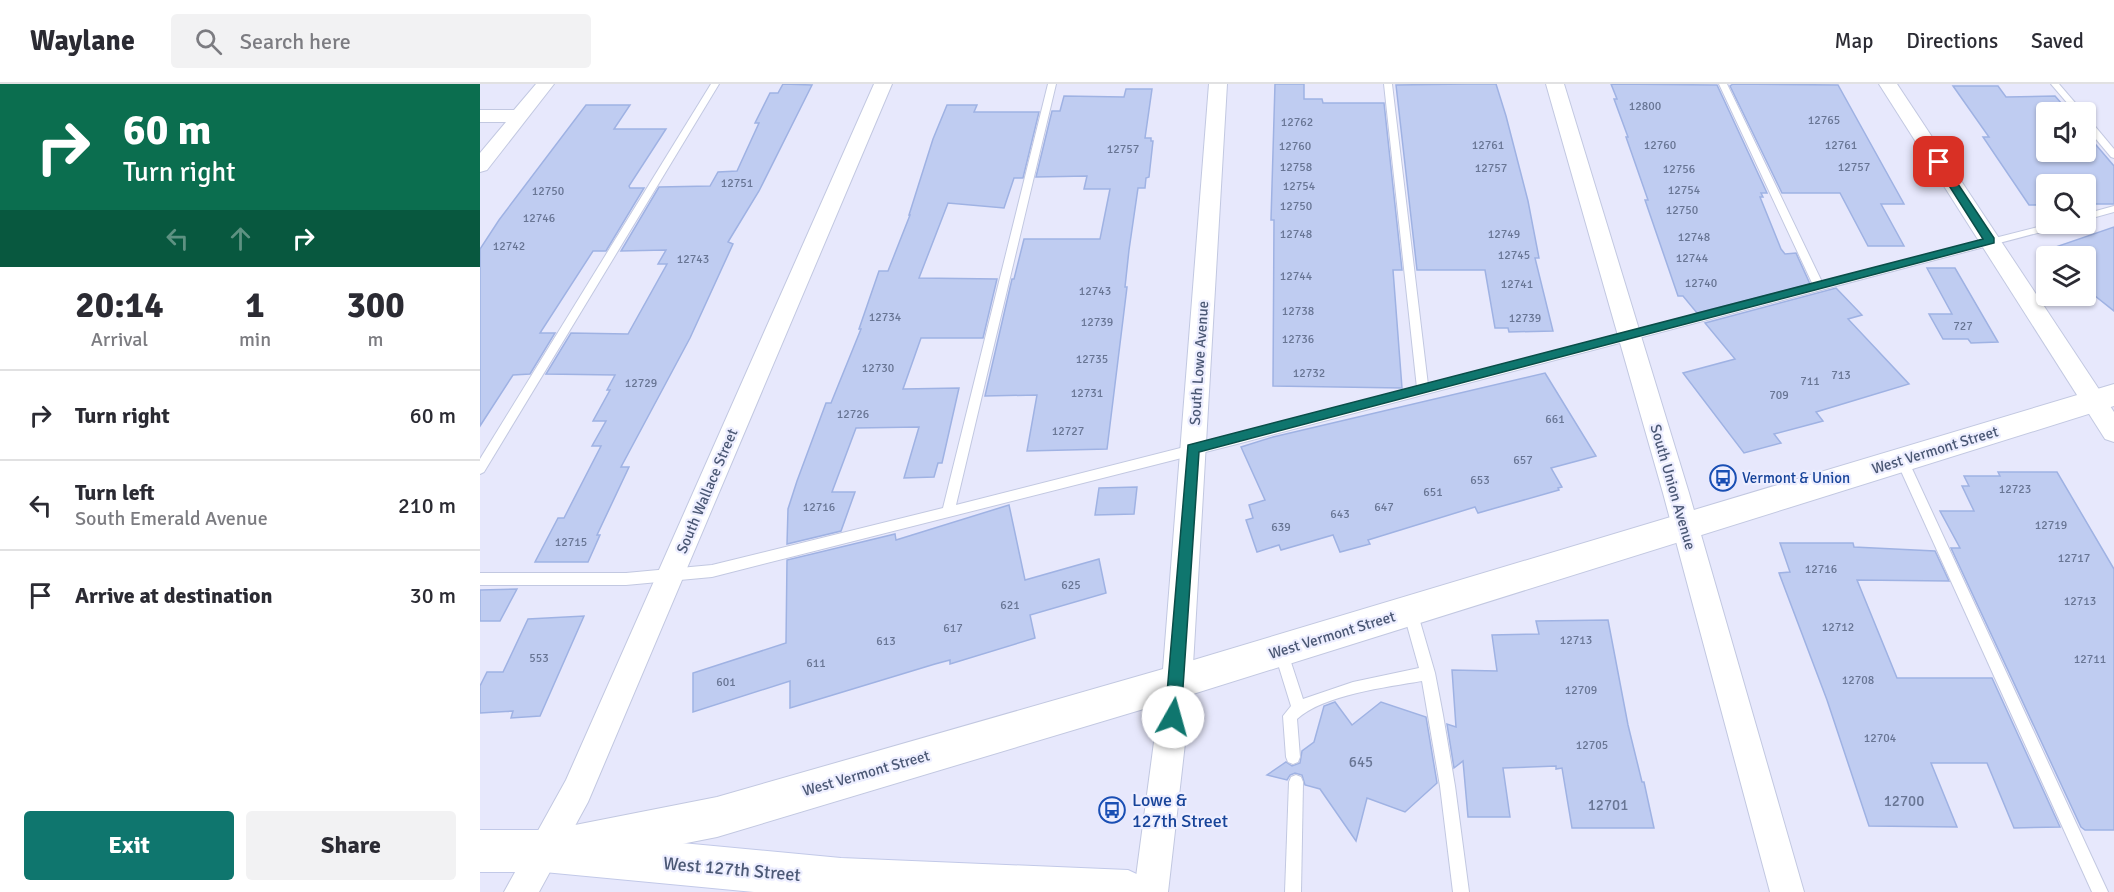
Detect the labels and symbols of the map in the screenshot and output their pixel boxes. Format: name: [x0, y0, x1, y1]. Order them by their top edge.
house number: 12800: [1629, 99, 1661, 114]
house number: 12765: [1808, 113, 1840, 128]
house number: 12762: [1281, 115, 1313, 130]
pin: [1913, 136, 1964, 187]
house number: 12761: [1472, 138, 1504, 153]
house number: 12760: [1644, 138, 1676, 153]
house number: 12761: [1825, 138, 1857, 153]
house number: 12760: [1279, 139, 1311, 154]
house number: 12757: [1107, 142, 1139, 157]
house number: 12758: [1280, 160, 1312, 175]
house number: 12757: [1838, 160, 1870, 175]
house number: 12757: [1475, 161, 1507, 176]
house number: 12756: [1663, 162, 1695, 177]
house number: 12751: [721, 176, 753, 191]
house number: 12754: [1283, 179, 1316, 194]
house number: 12754: [1668, 183, 1701, 198]
house number: 12750: [532, 184, 564, 199]
house number: 12750: [1280, 199, 1312, 214]
house number: 12750: [1666, 203, 1698, 218]
house number: 12746: [523, 211, 555, 226]
house number: 12748: [1280, 227, 1312, 242]
house number: 12749: [1488, 227, 1520, 242]
house number: 12748: [1678, 230, 1710, 245]
house number: 12742: [493, 239, 525, 254]
house number: 12745: [1498, 248, 1530, 263]
house number: 12744: [1676, 251, 1709, 266]
house number: 12743: [677, 252, 709, 267]
house number: 12744: [1280, 269, 1313, 284]
house number: 12740: [1685, 276, 1717, 291]
house number: 12741: [1501, 277, 1533, 292]
house number: 12743: [1079, 284, 1111, 299]
street label: South Lowe Avenue: [1186, 300, 1212, 426]
house number: 12738: [1282, 304, 1314, 319]
house number: 12734: [869, 310, 902, 325]
house number: 12739: [1509, 311, 1541, 326]
house number: 12739: [1081, 315, 1113, 330]
house number: 727: [1953, 319, 1973, 334]
house number: 12736: [1282, 332, 1314, 347]
house number: 12735: [1076, 352, 1108, 367]
house number: 12730: [862, 361, 894, 376]
house number: 12732: [1293, 366, 1325, 381]
house number: 713: [1831, 368, 1851, 383]
house number: 711: [1800, 374, 1820, 389]
house number: 12729: [625, 376, 657, 391]
house number: 12731: [1071, 386, 1103, 401]
house number: 709: [1769, 388, 1789, 403]
house number: 12726: [837, 407, 869, 422]
house number: 661: [1545, 412, 1565, 427]
street label: South Union Avenue: [1646, 422, 1700, 552]
street label: West Vermont Street: [1870, 422, 2000, 478]
house number: 12727: [1052, 424, 1084, 439]
street label: South Wallace Street: [673, 426, 741, 556]
house number: 657: [1513, 453, 1533, 468]
bus stop icon: Vermont & Union: [1708, 463, 1738, 493]
place label: Vermont & Union: [1742, 469, 1850, 487]
house number: 653: [1470, 473, 1490, 488]
house number: 12723: [1999, 482, 2031, 497]
house number: 651: [1423, 485, 1443, 500]
house number: 12716: [803, 500, 835, 515]
house number: 647: [1374, 500, 1394, 515]
house number: 643: [1330, 507, 1350, 522]
house number: 12719: [2035, 518, 2067, 533]
house number: 639: [1271, 520, 1291, 535]
house number: 12715: [555, 535, 587, 550]
house number: 12717: [2058, 551, 2090, 566]
house number: 12716: [1805, 562, 1837, 577]
house number: 625: [1061, 578, 1081, 593]
house number: 12713: [2064, 594, 2096, 609]
house number: 621: [1000, 598, 1020, 613]
street label: West Vermont Street: [1267, 607, 1397, 663]
house number: 12712: [1822, 620, 1854, 635]
house number: 617: [943, 621, 963, 636]
house number: 12713: [1560, 633, 1592, 648]
house number: 613: [876, 634, 896, 649]
house number: 553: [529, 651, 549, 666]
house number: 12711: [2074, 652, 2106, 667]
house number: 611: [806, 656, 826, 671]
house number: 12708: [1842, 673, 1874, 688]
house number: 601: [716, 675, 736, 690]
house number: 12709: [1565, 683, 1597, 698]
position arrow: [1141, 685, 1205, 749]
house number: 12704: [1864, 731, 1897, 746]
house number: 12705: [1576, 738, 1608, 753]
street label: West Vermont Street: [800, 746, 932, 800]
house number: 645: [1349, 753, 1373, 771]
place label: Lowe & 127th Street: [1132, 789, 1228, 832]
house number: 12700: [1884, 792, 1924, 810]
bus stop icon: Lowe & 127th Street: [1097, 795, 1127, 825]
house number: 12701: [1588, 796, 1628, 814]
street label: West 127th Street: [662, 852, 802, 886]

